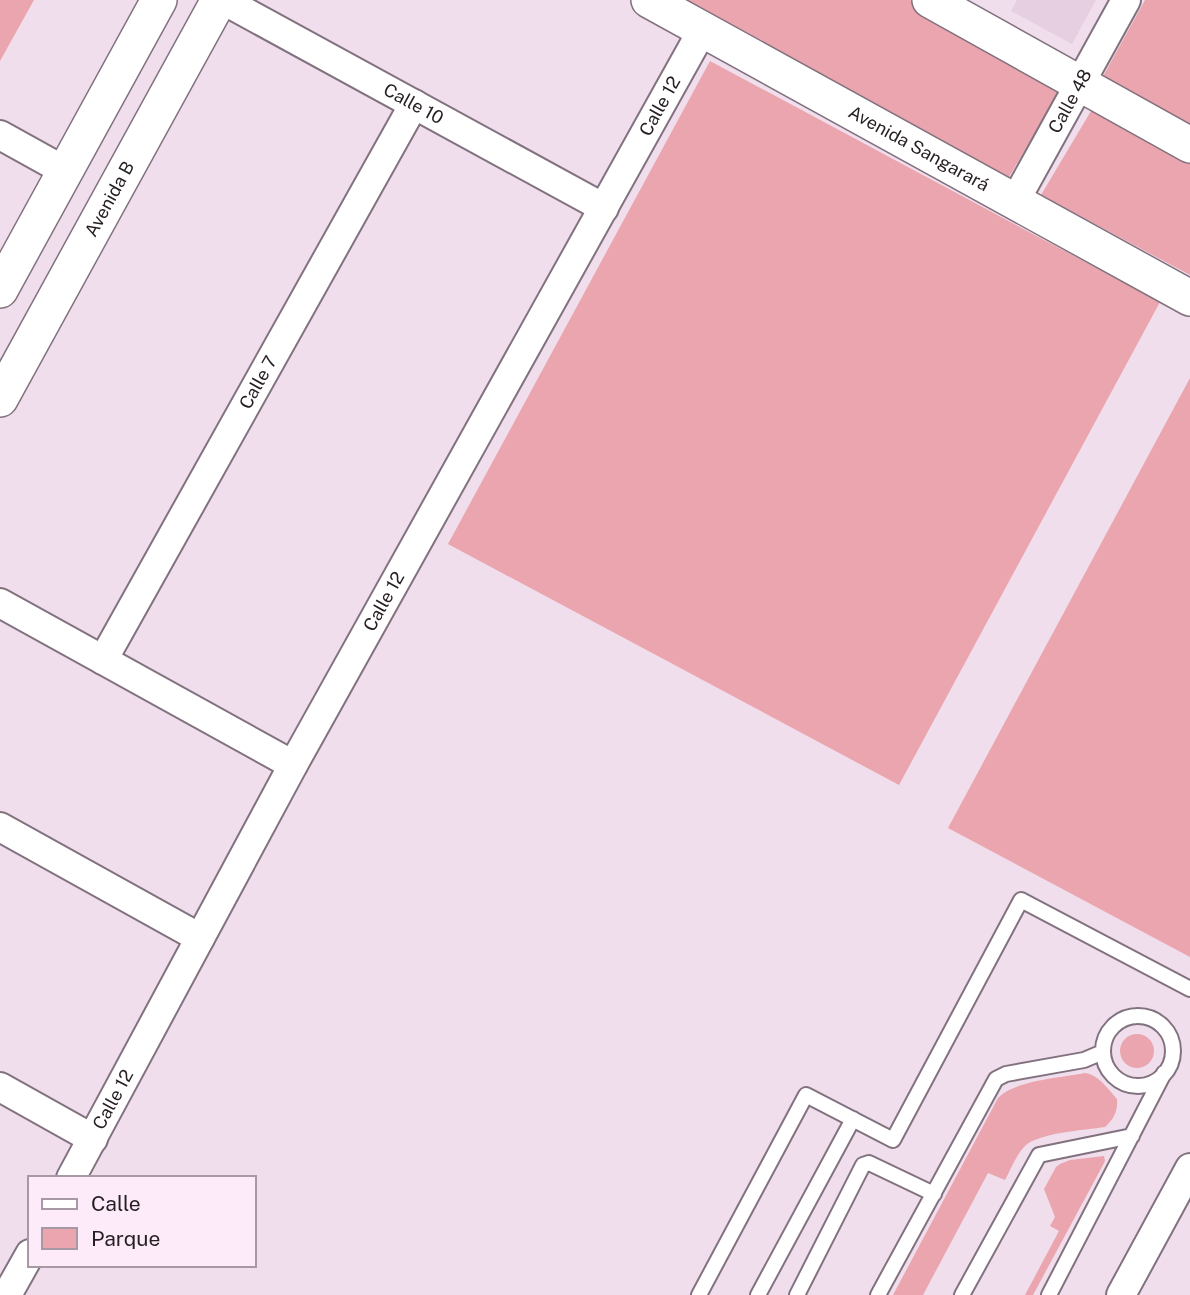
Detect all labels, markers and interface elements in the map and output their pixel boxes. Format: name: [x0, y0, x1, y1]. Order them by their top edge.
street label: Calle 48: [1044, 65, 1096, 137]
street label: Calle 12: [635, 72, 685, 139]
street label: Calle 10: [380, 79, 447, 128]
street label: Avenida Sangarará: [845, 101, 993, 195]
street label: Avenida B: [80, 158, 138, 240]
street label: Calle 7: [235, 352, 281, 413]
street label: Calle 12: [359, 568, 409, 635]
street label: Calle 12: [88, 1066, 137, 1133]
legend: [28, 1176, 256, 1267]
text: Calle: [91, 1191, 141, 1216]
text: Parque: [91, 1226, 160, 1251]

